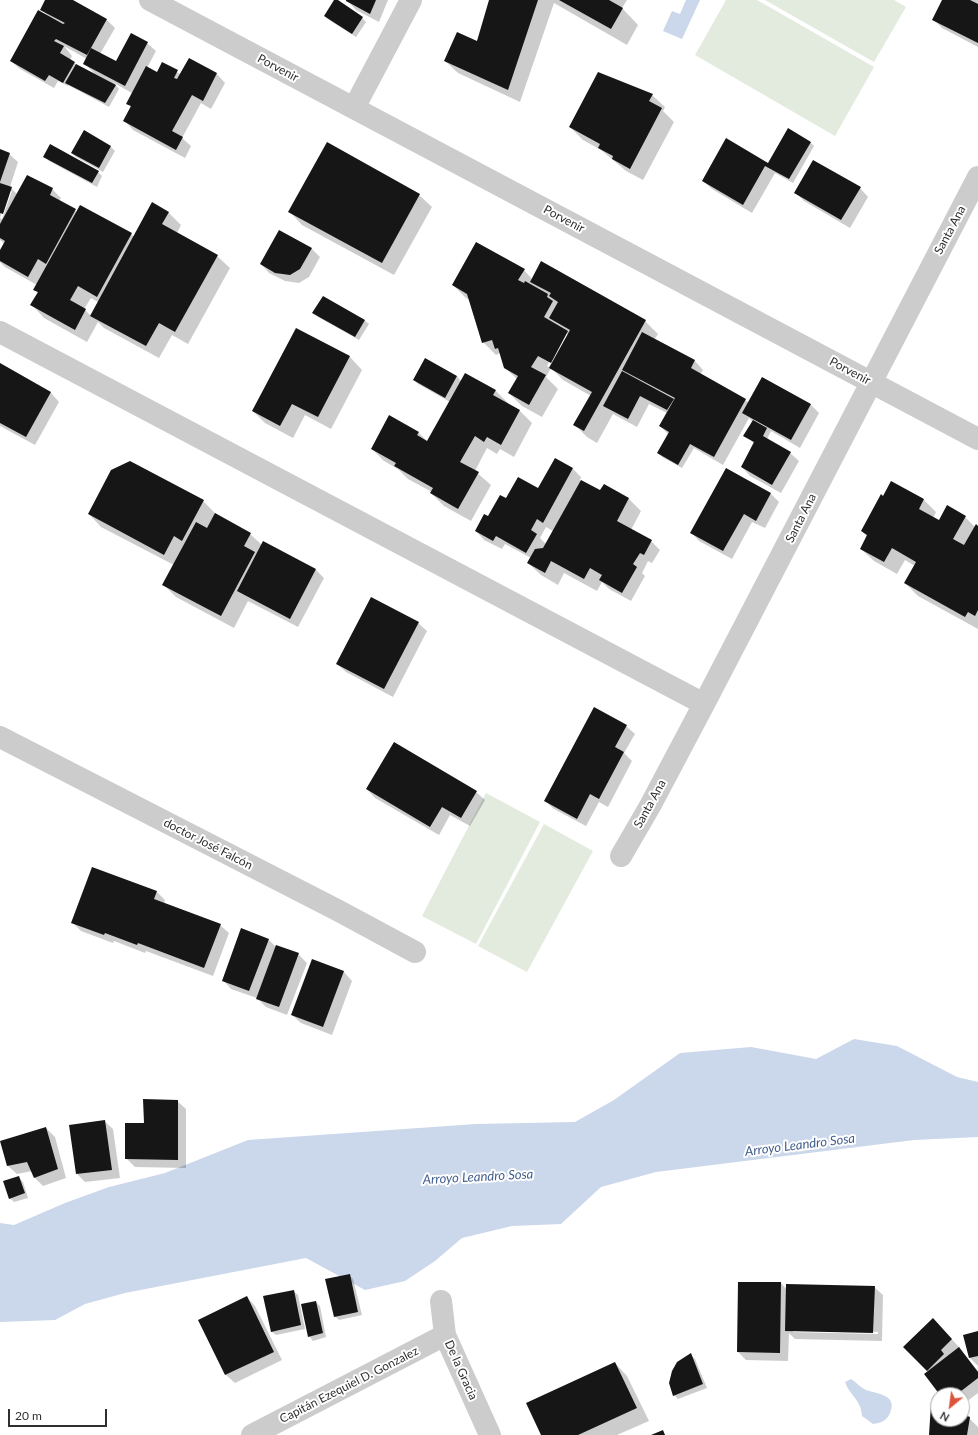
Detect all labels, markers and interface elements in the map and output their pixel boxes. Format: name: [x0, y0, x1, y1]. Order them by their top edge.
street label: Porvenir: [255, 51, 301, 85]
street label: Porvenir: [541, 202, 587, 236]
street label: Santa Ana: [931, 203, 969, 257]
street label: Porvenir: [827, 354, 873, 388]
street label: Santa Ana: [783, 491, 819, 545]
street label: Santa Ana: [631, 777, 669, 831]
street label: doctor José Falcón: [161, 815, 255, 873]
water label: Arroyo Leandro Sosa: [744, 1131, 856, 1159]
water label: Arroyo Leandro Sosa: [422, 1166, 534, 1188]
street label: De la Gracia: [441, 1338, 481, 1402]
street label: Capitán Ezequiel D. Gonzalez: [277, 1344, 421, 1426]
north arrow: [930, 1387, 970, 1427]
scale bar: [10, 1401, 109, 1427]
text: 20 m: [15, 1408, 42, 1423]
text: N: [938, 1409, 951, 1425]

